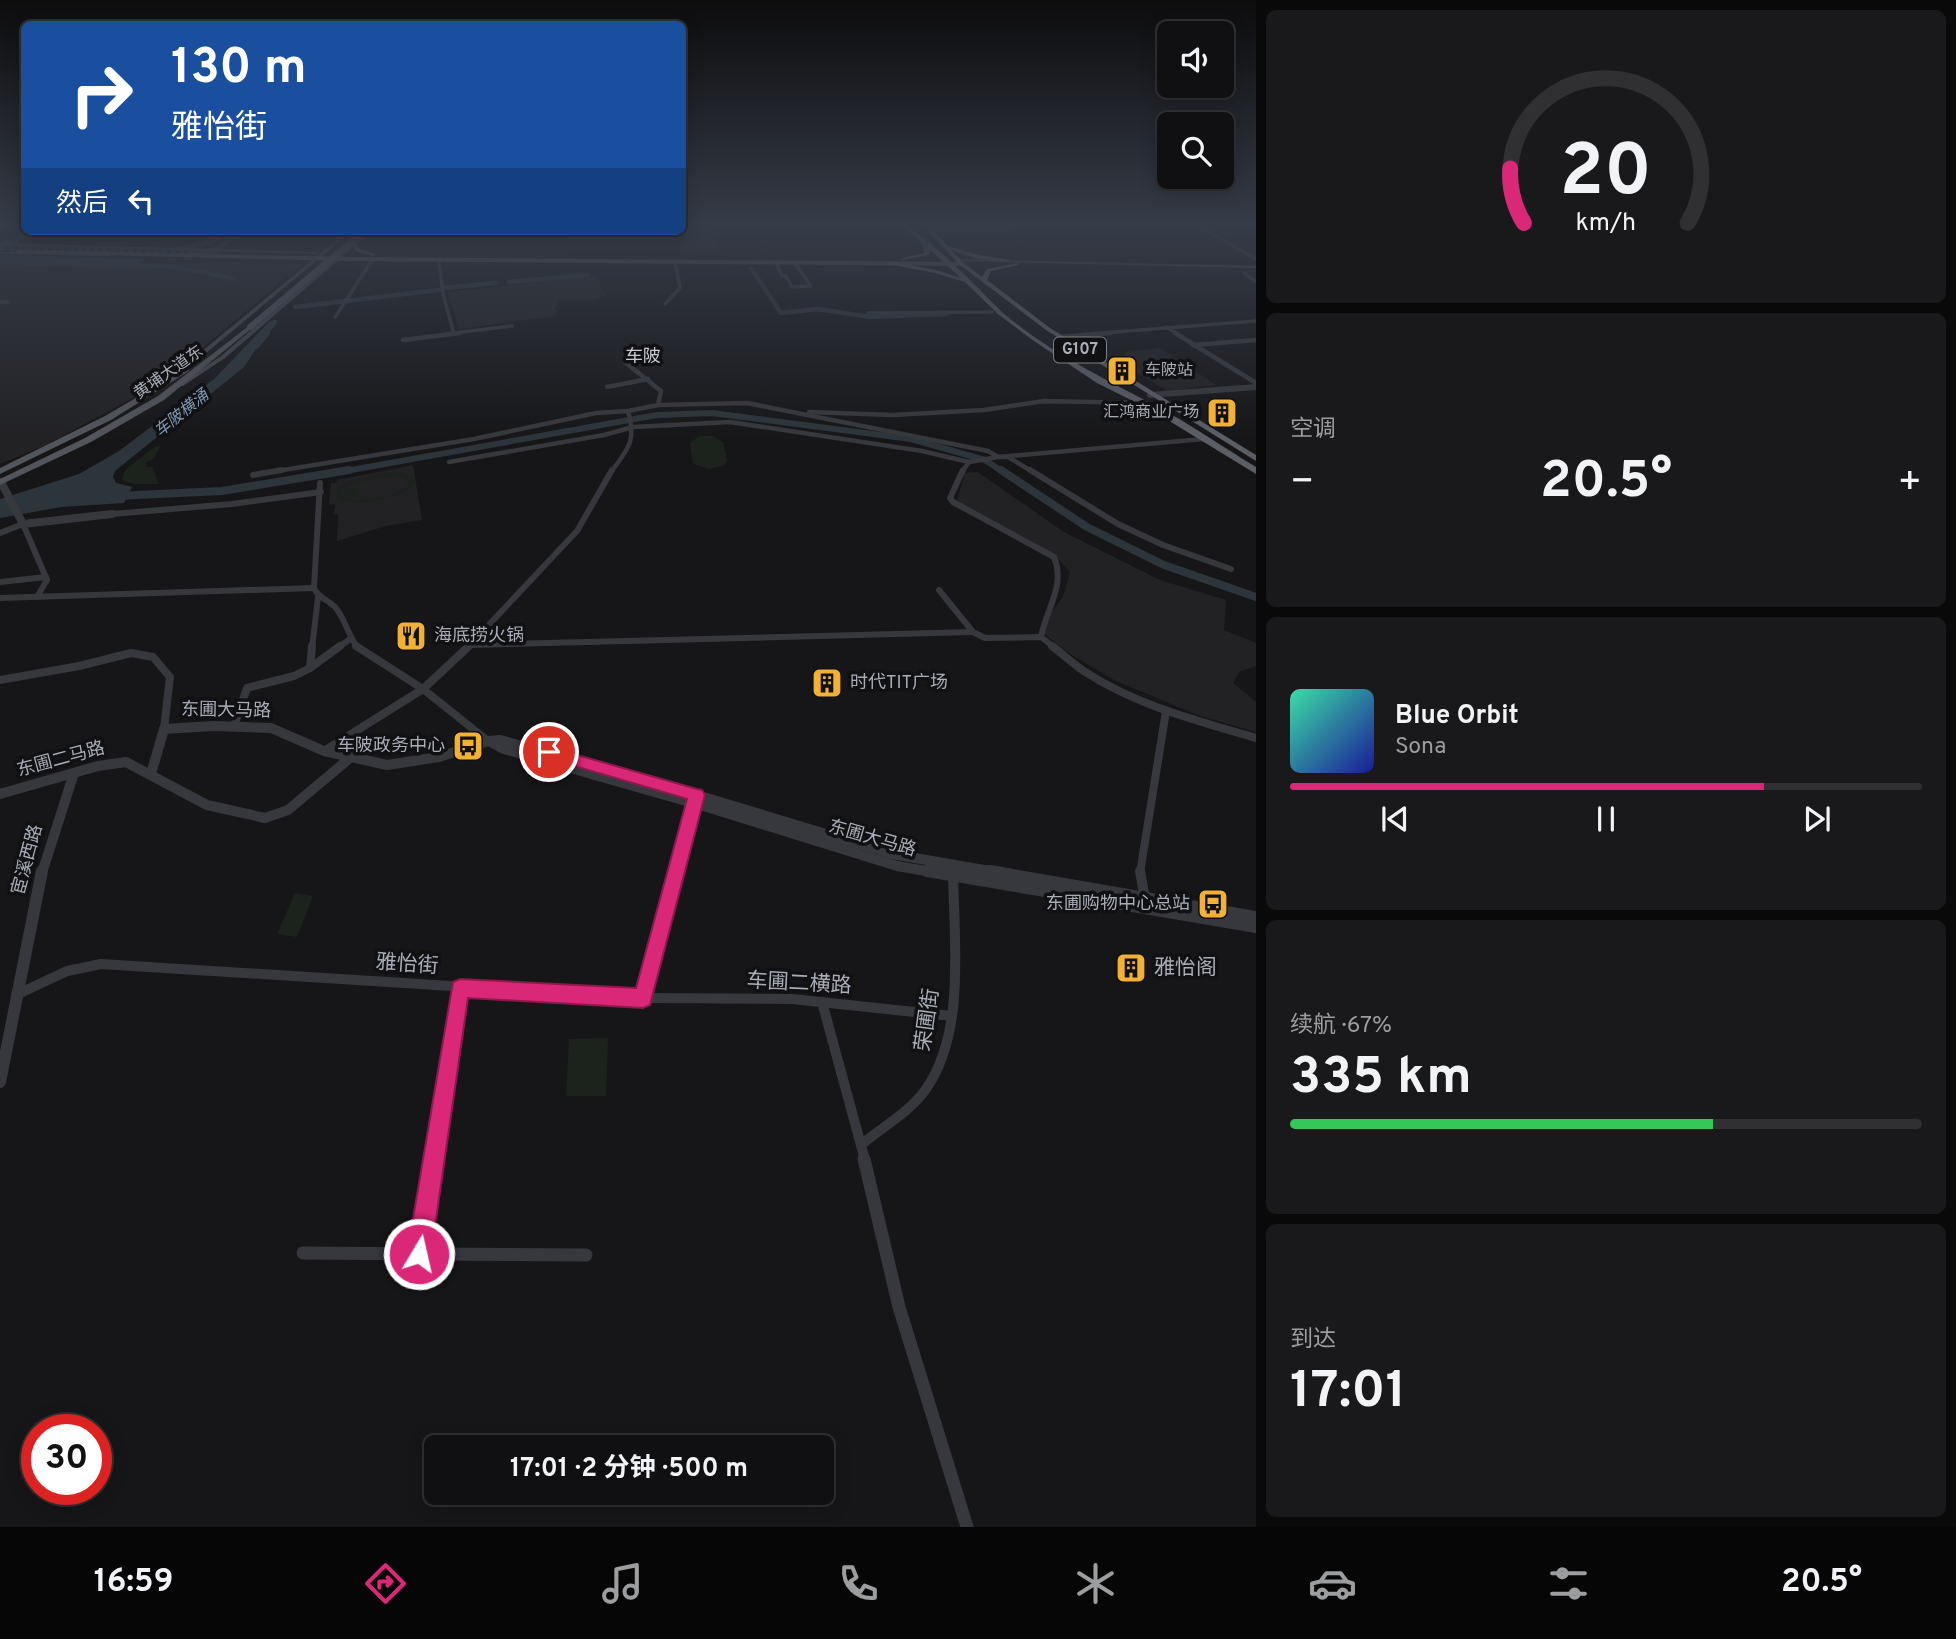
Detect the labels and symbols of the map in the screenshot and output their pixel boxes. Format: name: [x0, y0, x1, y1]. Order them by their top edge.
road number: G107: [1054, 338, 1106, 362]
street label: 黄埔大道东: [130, 342, 208, 404]
district label: 车陂: [625, 346, 661, 369]
building icon: 车陂站: [1105, 354, 1139, 388]
place label: 车陂站: [1145, 361, 1193, 381]
water label: 车陂横涌: [151, 385, 215, 442]
building icon: 汇鸿商业广场: [1205, 396, 1239, 430]
place label: 汇鸿商业广场: [1103, 403, 1199, 423]
restaurant icon: 海底捞火锅: [394, 619, 428, 653]
place label: 海底捞火锅: [434, 625, 524, 648]
building icon: 时代TIT广场: [810, 666, 844, 700]
place label: 时代TIT广场: [850, 672, 948, 695]
street label: 东圃大马路: [181, 699, 271, 723]
pin: [519, 722, 579, 782]
bus stop icon: 车陂政务中心: [451, 729, 485, 763]
place label: 车陂政务中心: [337, 735, 445, 758]
street label: 东圃二马路: [15, 737, 107, 783]
street label: 东圃大马路: [826, 816, 918, 862]
street label: 宦溪西路: [8, 822, 48, 898]
bus stop icon: 东圃购物中心总站: [1196, 887, 1230, 921]
place label: 东圃购物中心总站: [1046, 893, 1190, 916]
street label: 雅怡街: [375, 949, 439, 981]
building icon: 雅怡阁: [1114, 951, 1148, 985]
place label: 雅怡阁: [1154, 955, 1217, 982]
street label: 车圃二横路: [746, 968, 852, 1000]
street label: 荣圃街: [910, 987, 946, 1053]
position arrow: [382, 1217, 456, 1291]
speed limit sign: 30: [21, 1414, 112, 1505]

